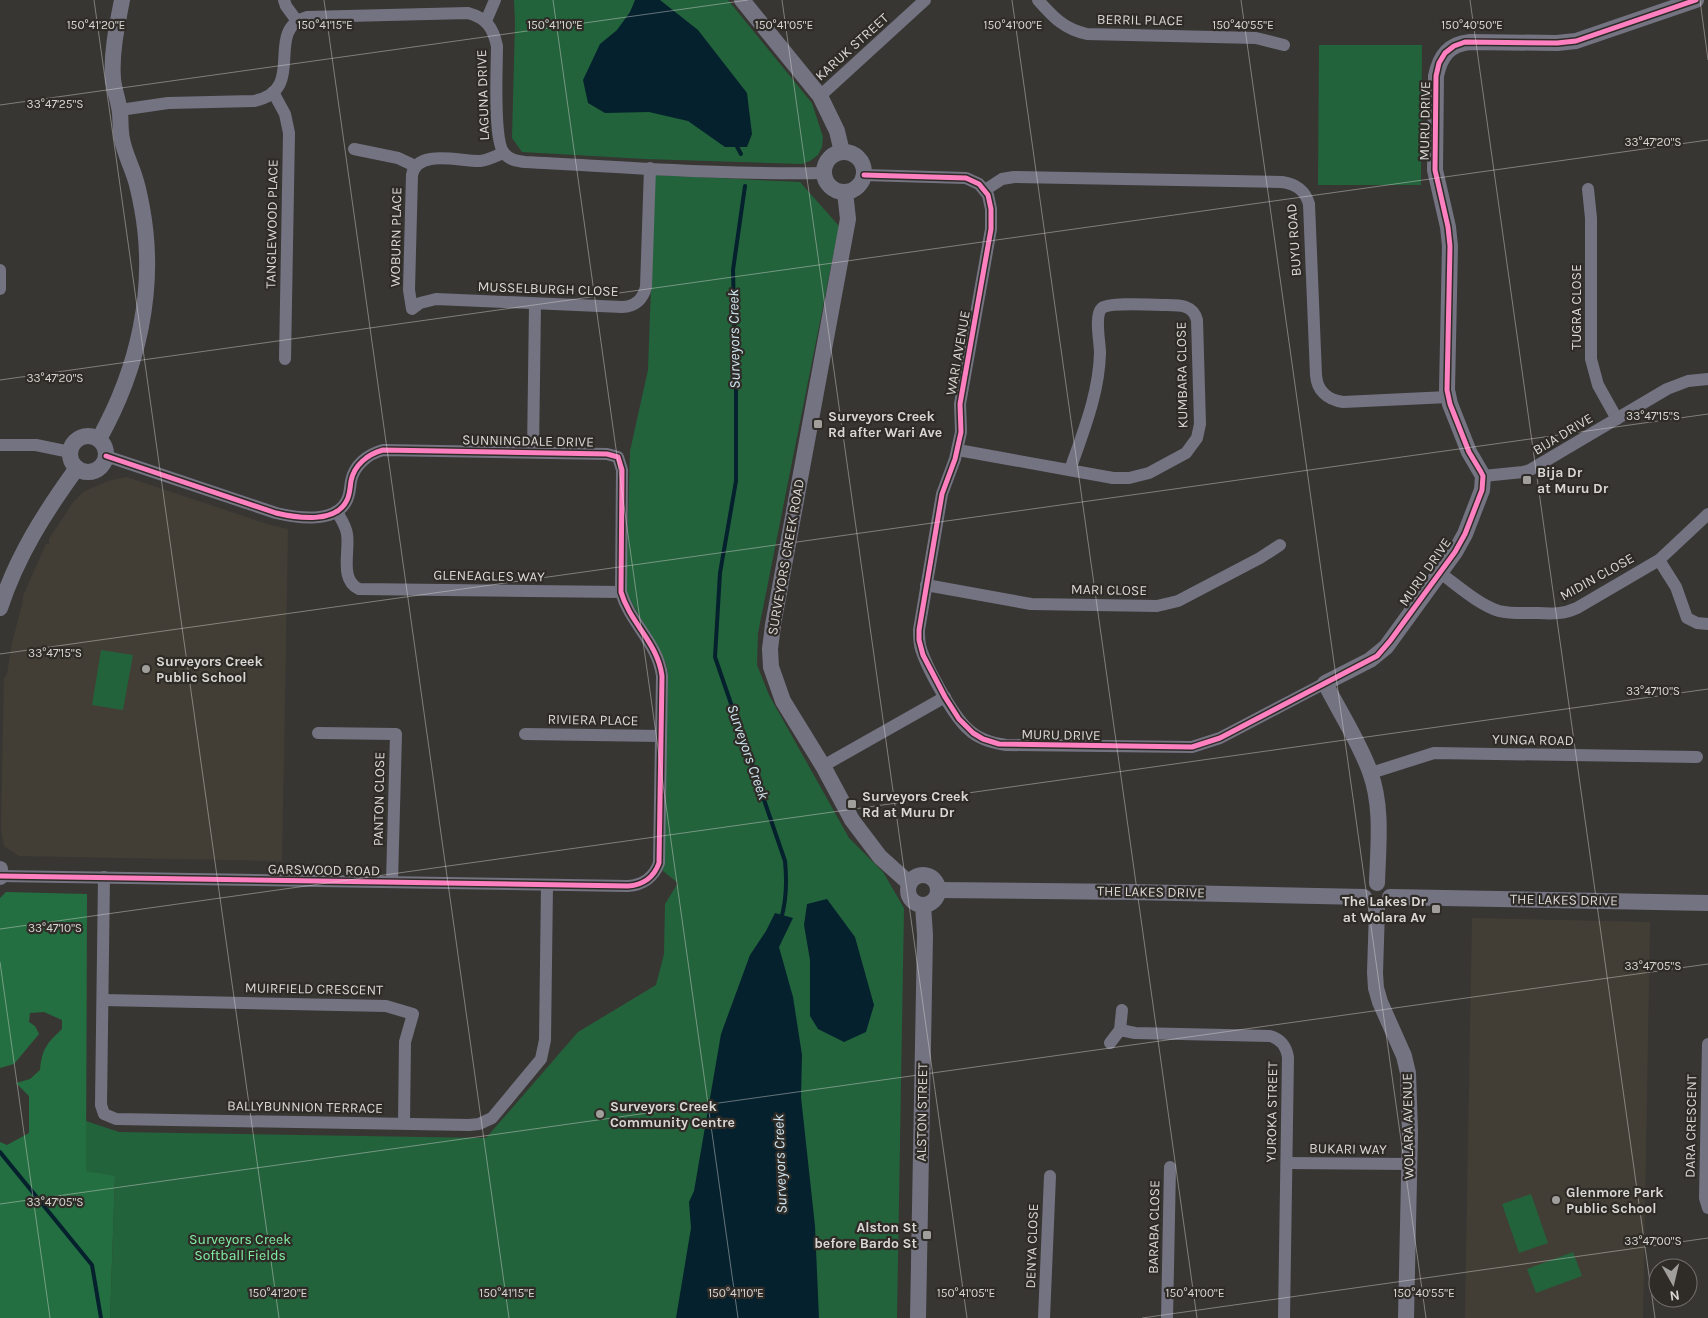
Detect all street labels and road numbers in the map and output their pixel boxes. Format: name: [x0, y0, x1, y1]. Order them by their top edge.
street label: KARUK STREET: [812, 10, 892, 84]
street label: BERRIL PLACE: [1097, 11, 1183, 29]
street label: LAGUNA DRIVE: [473, 49, 493, 141]
street label: MURU DRIVE: [1416, 81, 1434, 161]
street label: TANGLEWOOD PLACE: [262, 159, 282, 289]
street label: WOBURN PLACE: [387, 187, 405, 287]
street label: BUYU ROAD: [1283, 203, 1305, 277]
street label: TUGRA CLOSE: [1568, 264, 1585, 350]
street label: MUSSELBURGH CLOSE: [477, 278, 619, 300]
street label: WARI AVENUE: [942, 309, 974, 397]
street label: KUMBARA CLOSE: [1173, 322, 1191, 428]
street label: BIJA DRIVE: [1530, 409, 1596, 459]
street label: SUNNINGDALE DRIVE: [462, 431, 594, 451]
street label: SURVEYORS CREEK ROAD: [764, 478, 808, 636]
street label: MURU DRIVE: [1395, 535, 1455, 609]
street label: MIDIN CLOSE: [1557, 550, 1637, 604]
street label: GLENEAGLES WAY: [433, 567, 545, 585]
street label: MARI CLOSE: [1071, 581, 1147, 599]
street label: RIVIERA PLACE: [547, 711, 639, 729]
street label: MURU DRIVE: [1021, 726, 1101, 744]
street label: YUNGA ROAD: [1492, 731, 1574, 749]
street label: PANTON CLOSE: [370, 752, 388, 846]
street label: GARSWOOD ROAD: [268, 861, 380, 879]
street label: THE LAKES DRIVE: [1097, 883, 1205, 901]
street label: THE LAKES DRIVE: [1510, 891, 1618, 909]
street label: MUIRFIELD CRESCENT: [245, 979, 383, 999]
street label: YUROKA STREET: [1263, 1061, 1281, 1163]
street label: ALSTON STREET: [913, 1062, 931, 1162]
street label: WOLARA AVENUE: [1399, 1073, 1417, 1179]
street label: DARA CRESCENT: [1682, 1074, 1700, 1178]
street label: BALLYBUNNION TERRACE: [227, 1097, 383, 1117]
street label: BUKARI WAY: [1309, 1140, 1387, 1158]
street label: BARABA CLOSE: [1145, 1180, 1163, 1274]
street label: DENYA CLOSE: [1022, 1203, 1042, 1289]

